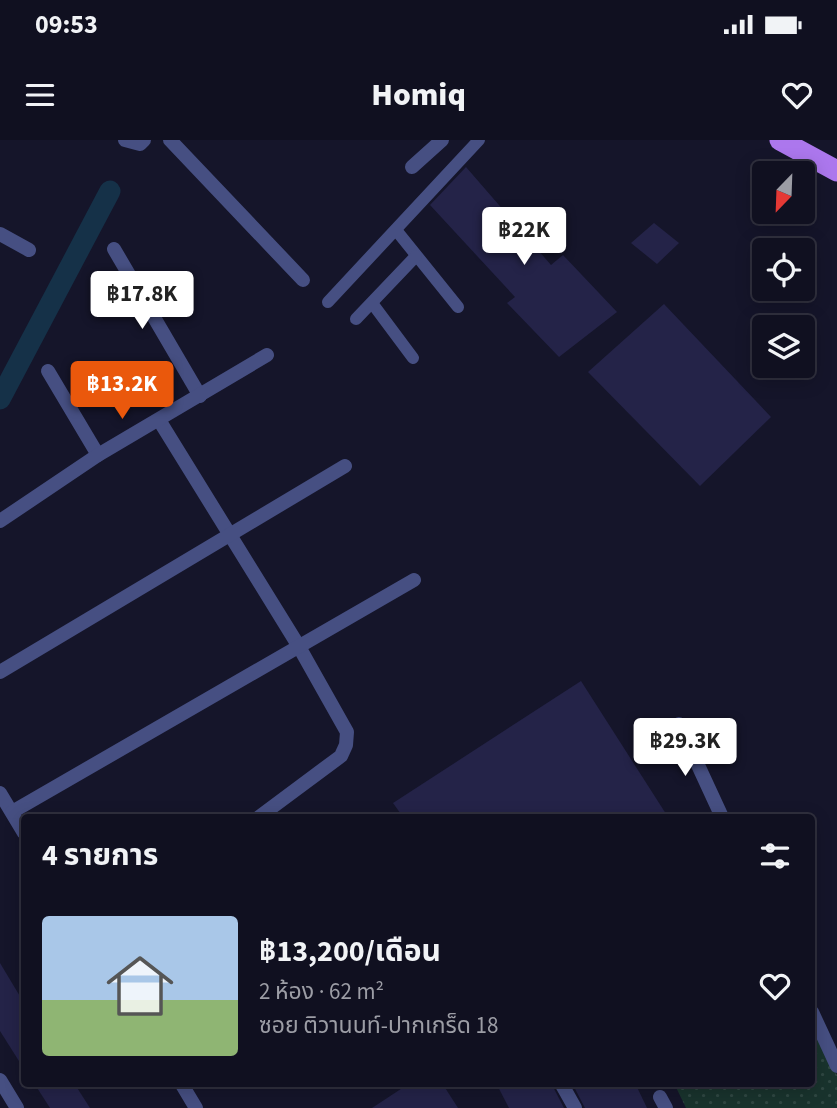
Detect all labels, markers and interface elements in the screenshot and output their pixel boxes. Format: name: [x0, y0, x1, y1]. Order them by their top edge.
text: 09:53: [35, 6, 98, 43]
text: Homiq: [371, 72, 466, 118]
icon: menu: [21, 76, 59, 114]
icon: heart: [778, 76, 816, 114]
north arrow: [752, 161, 816, 224]
map controls: [752, 161, 815, 378]
pin: ฿22K: [483, 208, 565, 267]
text: ฿22K: [498, 213, 550, 246]
button: locate: [752, 238, 815, 301]
pin: ฿17.8K: [85, 272, 199, 331]
text: ฿17.8K: [107, 277, 177, 310]
button: layers: [752, 315, 815, 378]
pin: ฿13.2K: [65, 362, 179, 421]
text: ฿13.2K: [87, 367, 157, 400]
pin: ฿29.3K: [628, 718, 742, 778]
text: ฿29.3K: [650, 724, 720, 757]
text: 4 รายการ: [42, 834, 158, 877]
icon: filters: [756, 837, 794, 875]
text: ฿13,200/เดือน: [259, 930, 441, 973]
icon: home: [98, 944, 182, 1028]
icon: heart: [756, 967, 794, 1005]
text: 2 ห้อง · 62 m²: [259, 975, 384, 1008]
text: ซอย ติวานนท์-ปากเกร็ด 18: [259, 1009, 498, 1042]

